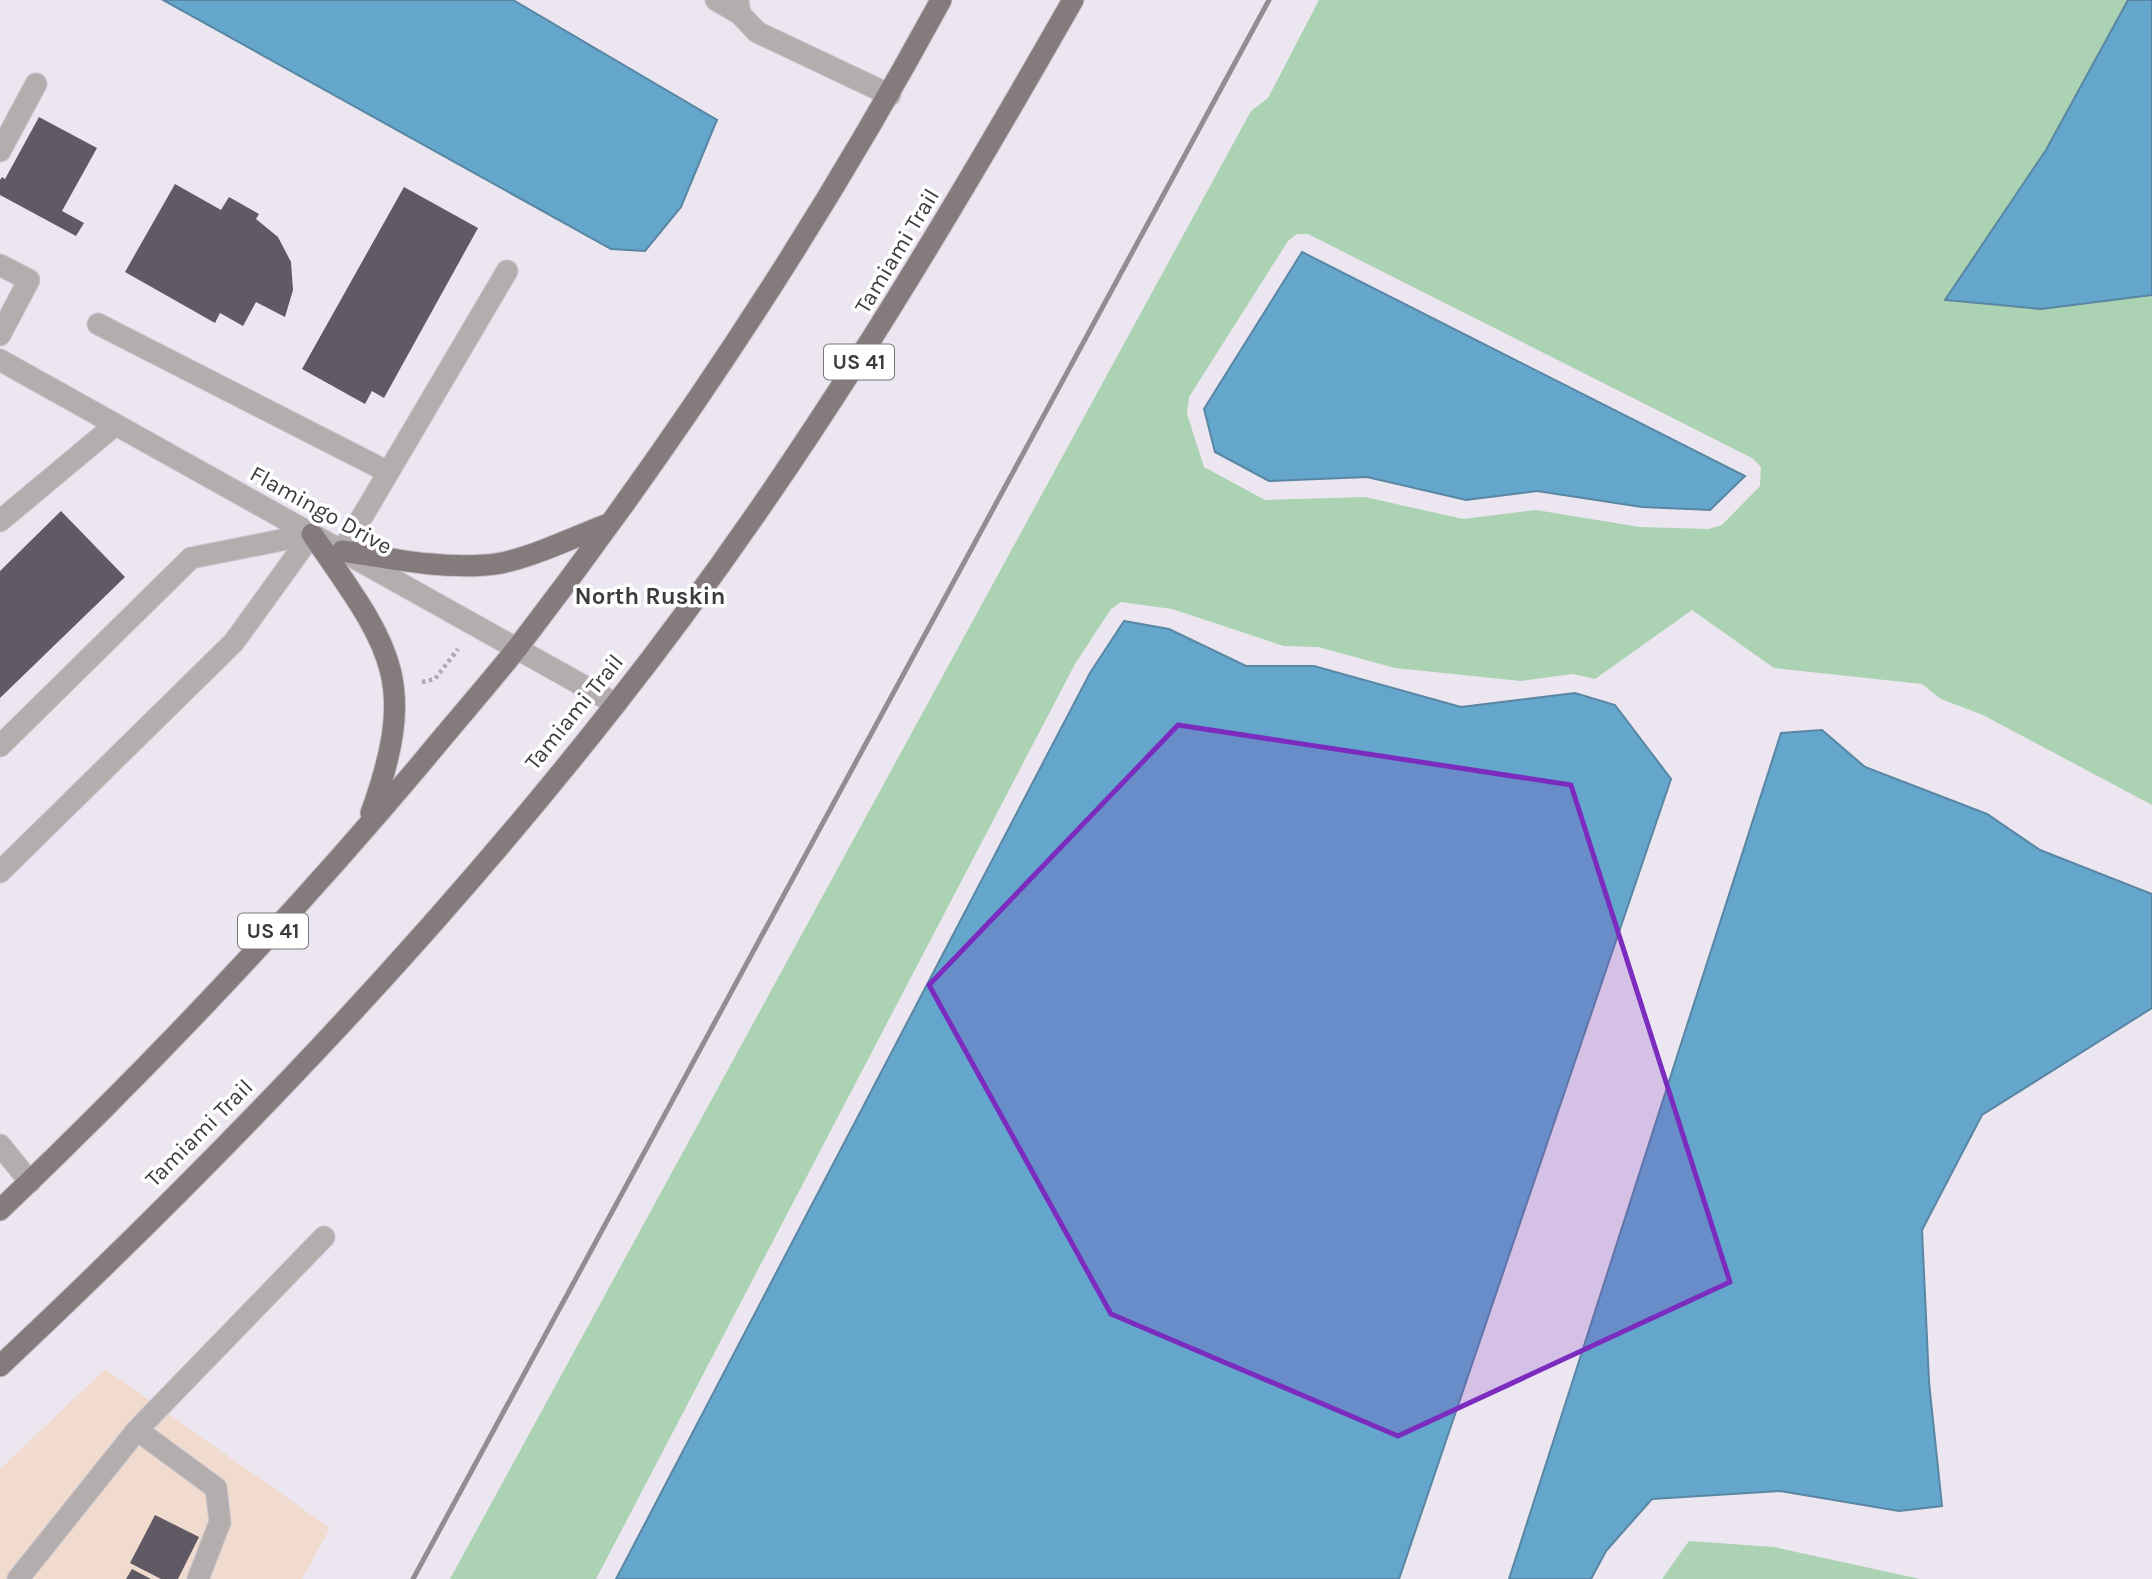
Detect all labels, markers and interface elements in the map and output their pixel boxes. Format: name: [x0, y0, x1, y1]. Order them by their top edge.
street label: Tamiami Trail: [849, 184, 945, 318]
road number: US 41: [824, 344, 894, 380]
street label: Flamingo Drive: [245, 460, 397, 560]
district label: North Ruskin: [575, 582, 725, 610]
street label: Tamiami Trail: [519, 649, 629, 775]
road number: US 41: [238, 914, 308, 948]
street label: Tamiami Trail: [140, 1074, 258, 1192]

